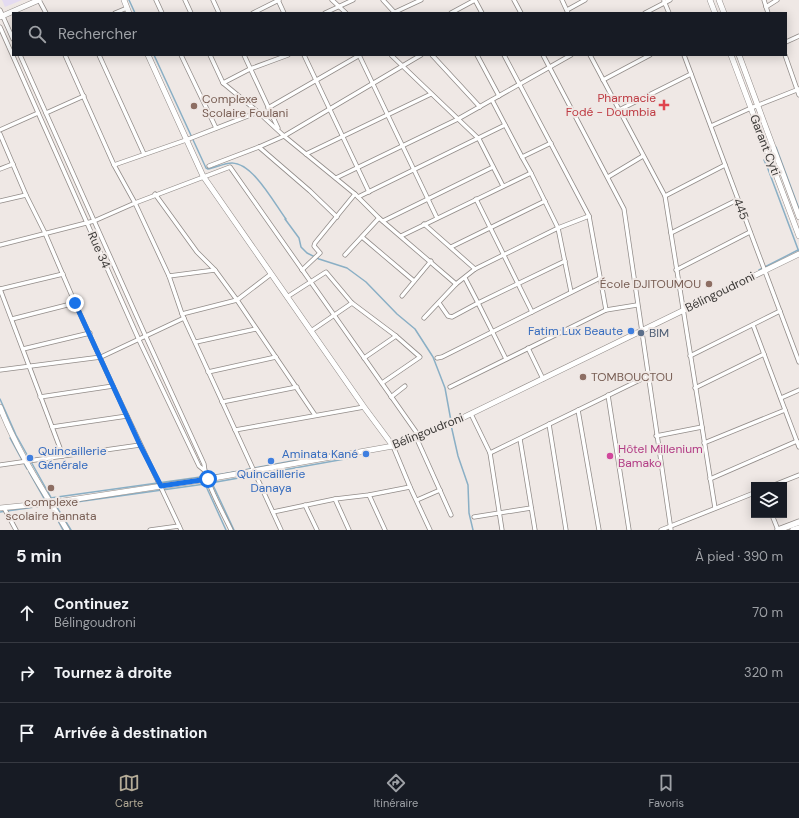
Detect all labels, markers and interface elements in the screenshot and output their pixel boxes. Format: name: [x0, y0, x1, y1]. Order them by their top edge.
search box: [12, 12, 787, 56]
icon: search: [26, 23, 48, 45]
text: Rechercher: [58, 24, 137, 44]
place label: Pharmacie Fodé - Doumbia: [566, 90, 656, 120]
place label: Complexe Scolaire Foulani: [202, 91, 288, 121]
marker: Pharmacie Fodé - Doumbia: [659, 100, 669, 110]
marker: Complexe Scolaire Foulani: [189, 101, 199, 111]
street label: Garant Cyti: [746, 112, 784, 178]
street label: 445: [730, 196, 752, 222]
street label: Rue 34: [84, 229, 114, 271]
street label: Bélingoudroni: [683, 268, 758, 316]
place label: École DJITOUMOU: [600, 276, 701, 292]
marker: École DJITOUMOU: [704, 279, 714, 289]
route end: [66, 294, 84, 312]
place label: Fatim Lux Beaute: [528, 323, 623, 339]
place label: BIM: [649, 325, 669, 341]
marker: Fatim Lux Beaute: [626, 326, 636, 336]
marker: BIM: [636, 328, 646, 338]
place label: TOMBOUCTOU: [591, 369, 673, 385]
marker: TOMBOUCTOU: [578, 372, 588, 382]
street label: Bélingoudroni: [390, 409, 466, 453]
place label: Hôtel Millenium Bamako: [618, 441, 703, 471]
place label: Quincaillerie Générale: [38, 443, 107, 473]
place label: Aminata Kané: [282, 446, 358, 462]
marker: Aminata Kané: [361, 449, 371, 459]
marker: Hôtel Millenium Bamako: [605, 451, 615, 461]
marker: Quincaillerie Générale: [25, 453, 35, 463]
marker: Quincaillerie Danaya: [266, 456, 276, 466]
place label: Quincaillerie Danaya: [237, 466, 305, 496]
route start: [199, 470, 217, 488]
map controls: [751, 482, 787, 518]
button: layers: [751, 482, 787, 518]
marker: complexe scolaire hannata: [46, 483, 56, 493]
place label: complexe scolaire hannata: [5, 494, 97, 524]
text: 5 min: [16, 545, 62, 567]
text: À pied · 390 m: [695, 548, 783, 565]
text: Continuez: [54, 594, 129, 614]
icon: ahead: [16, 602, 38, 624]
text: 70 m: [752, 604, 783, 621]
text: Bélingoudroni: [54, 614, 136, 631]
icon: right: [16, 662, 38, 684]
text: Tournez à droite: [54, 663, 172, 683]
text: 320 m: [744, 664, 783, 681]
icon: arrive: [16, 722, 38, 744]
text: Arrivée à destination: [54, 723, 207, 743]
tab: Carte: [115, 772, 143, 810]
tab: Itinéraire: [373, 772, 418, 810]
tab: Favoris: [648, 772, 684, 810]

